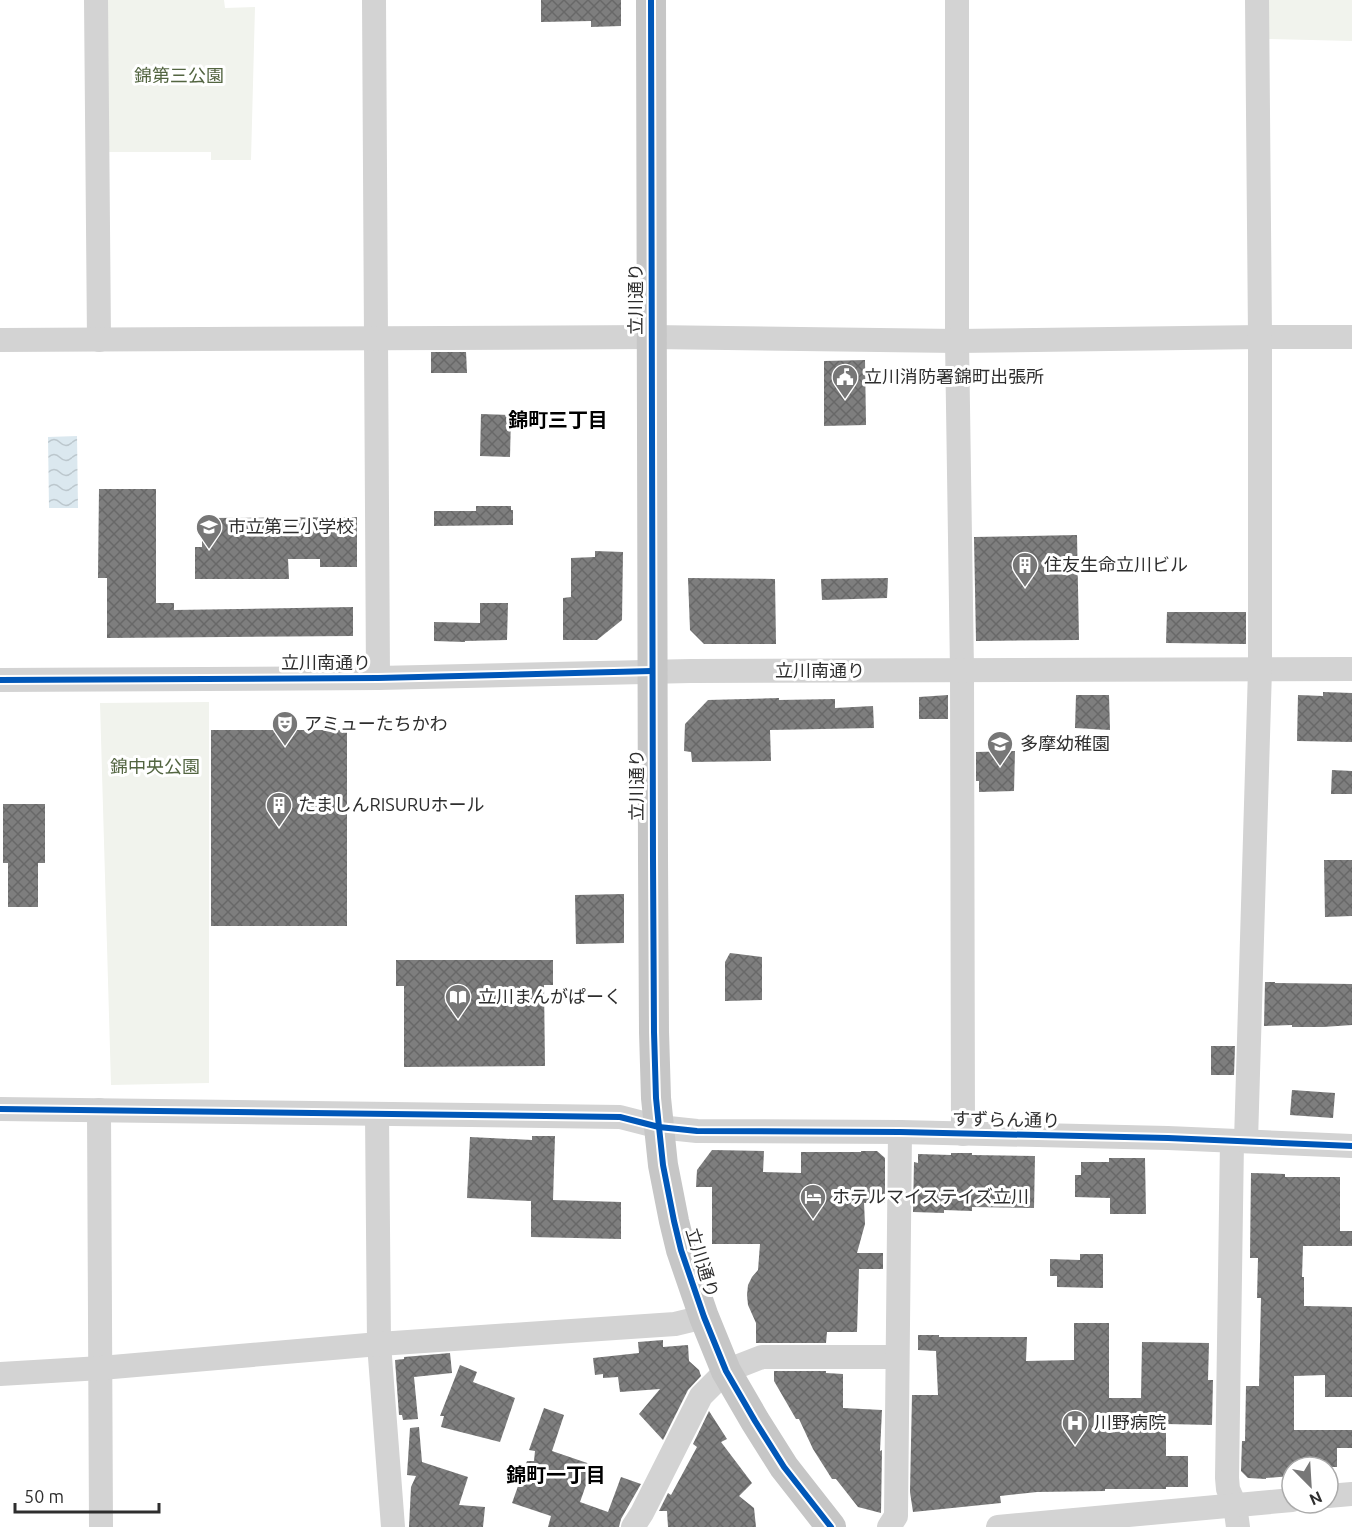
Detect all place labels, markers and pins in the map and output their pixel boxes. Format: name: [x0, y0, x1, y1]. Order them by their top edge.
public building icon: 立川消防署錦町出張所: [830, 362, 860, 400]
place label: 立川消防署錦町出張所: [864, 366, 1044, 386]
school or university icon: 市立第三小学校: [194, 512, 224, 550]
place label: 市立第三小学校: [228, 516, 354, 536]
building icon: 住友生命立川ビル: [1010, 550, 1040, 588]
place label: 住友生命立川ビル: [1044, 554, 1188, 574]
theatre icon: アミューたちかわ: [270, 709, 300, 747]
place label: アミューたちかわ: [304, 713, 448, 733]
school or university icon: 多摩幼稚園: [985, 729, 1015, 767]
place label: 多摩幼稚園: [1020, 733, 1110, 753]
building icon: たましんRISURUホール: [264, 790, 294, 828]
place label: たましんRISURUホール: [298, 794, 485, 814]
library icon: 立川まんがぱーく: [443, 982, 473, 1020]
place label: 立川まんがぱーく: [478, 986, 622, 1006]
hotel icon: ホテルマイステイズ立川: [798, 1182, 828, 1220]
place label: ホテルマイステイズ立川: [832, 1186, 1029, 1206]
hospital icon: 川野病院: [1060, 1408, 1090, 1446]
place label: 川野病院: [1094, 1412, 1166, 1432]

